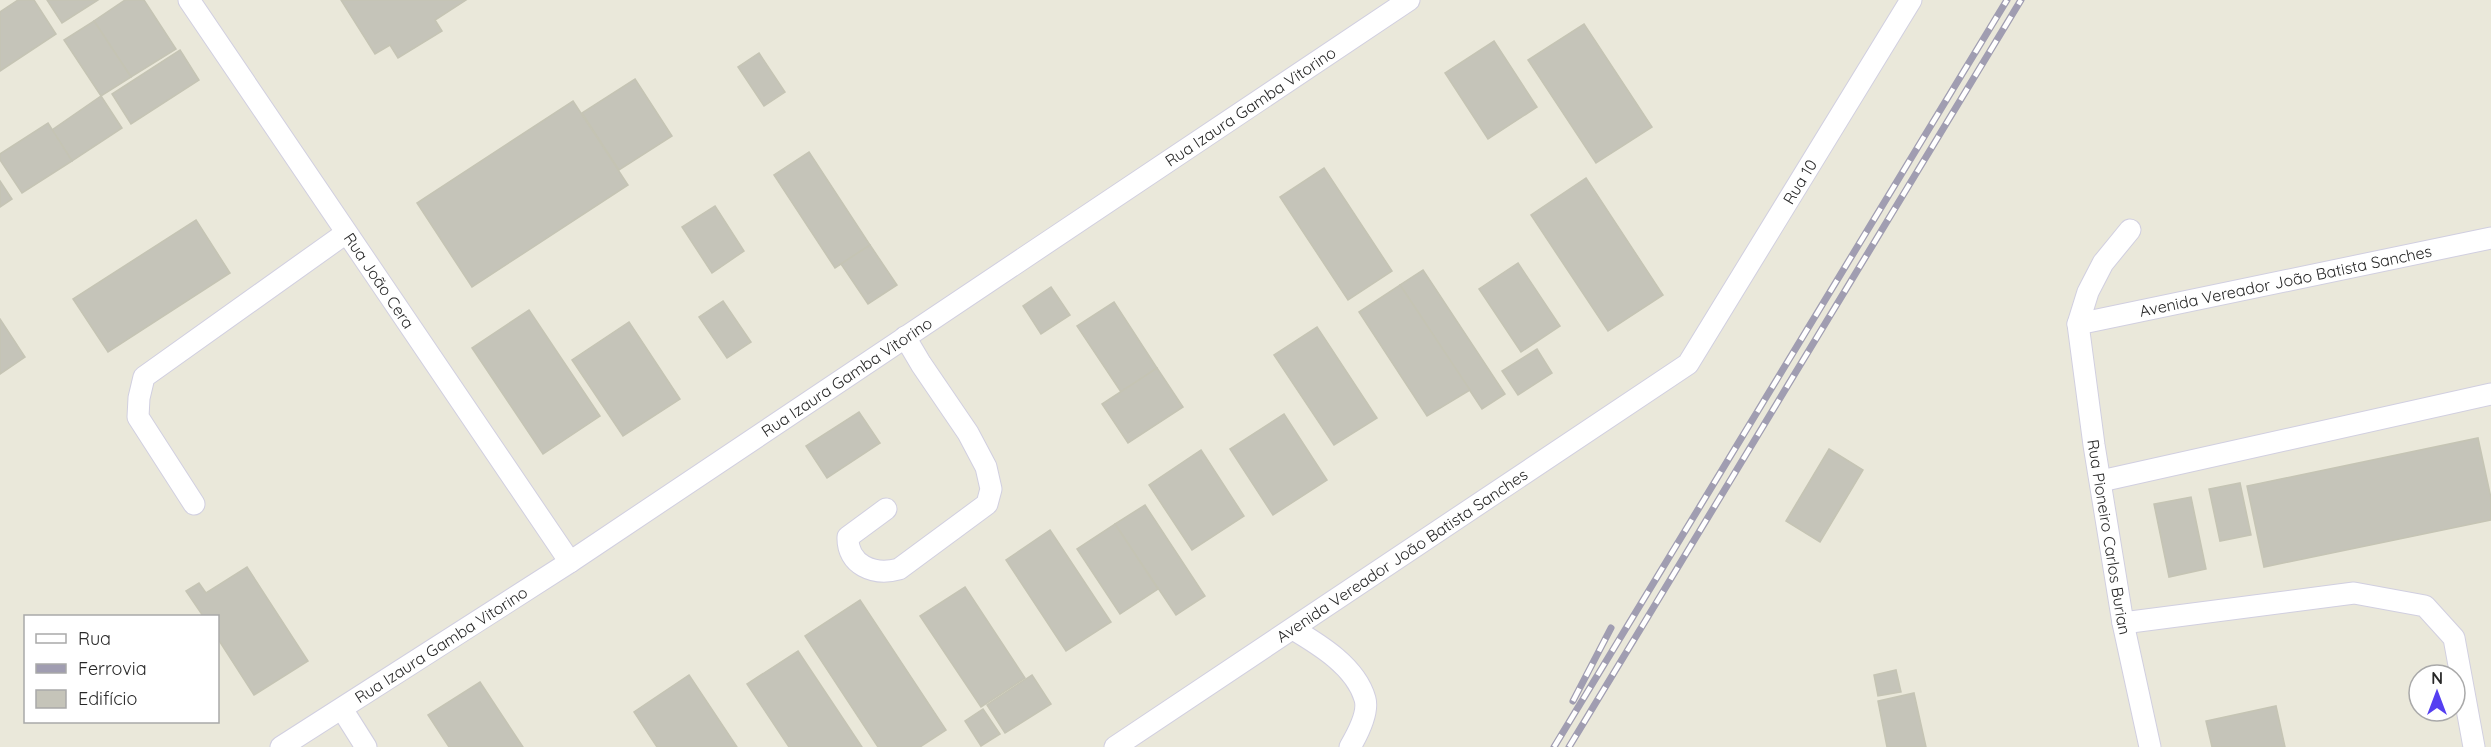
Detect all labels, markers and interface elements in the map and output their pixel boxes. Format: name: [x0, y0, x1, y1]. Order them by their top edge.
street label: Rua Izaura Gamba Vitorino: [1161, 42, 1339, 171]
street label: Rua 10: [1778, 156, 1821, 208]
street label: Rua João Cera: [340, 229, 419, 332]
street label: Avenida Vereador João Batista Sanches: [2138, 241, 2434, 321]
street label: Rua Izaura Gamba Vitorino: [757, 312, 936, 441]
street label: Rua Pioneiro Carlos Burian: [2083, 438, 2135, 636]
street label: Avenida Vereador João Batista Sanches: [1272, 464, 1531, 646]
street label: Rua Izaura Gamba Vitorino: [351, 582, 531, 707]
legend: [24, 615, 219, 723]
text: Rua: [78, 627, 111, 650]
text: Ferrovia: [78, 657, 147, 680]
north arrow: [2407, 663, 2467, 723]
text: N: [2431, 668, 2443, 688]
text: Edifício: [78, 687, 137, 710]

